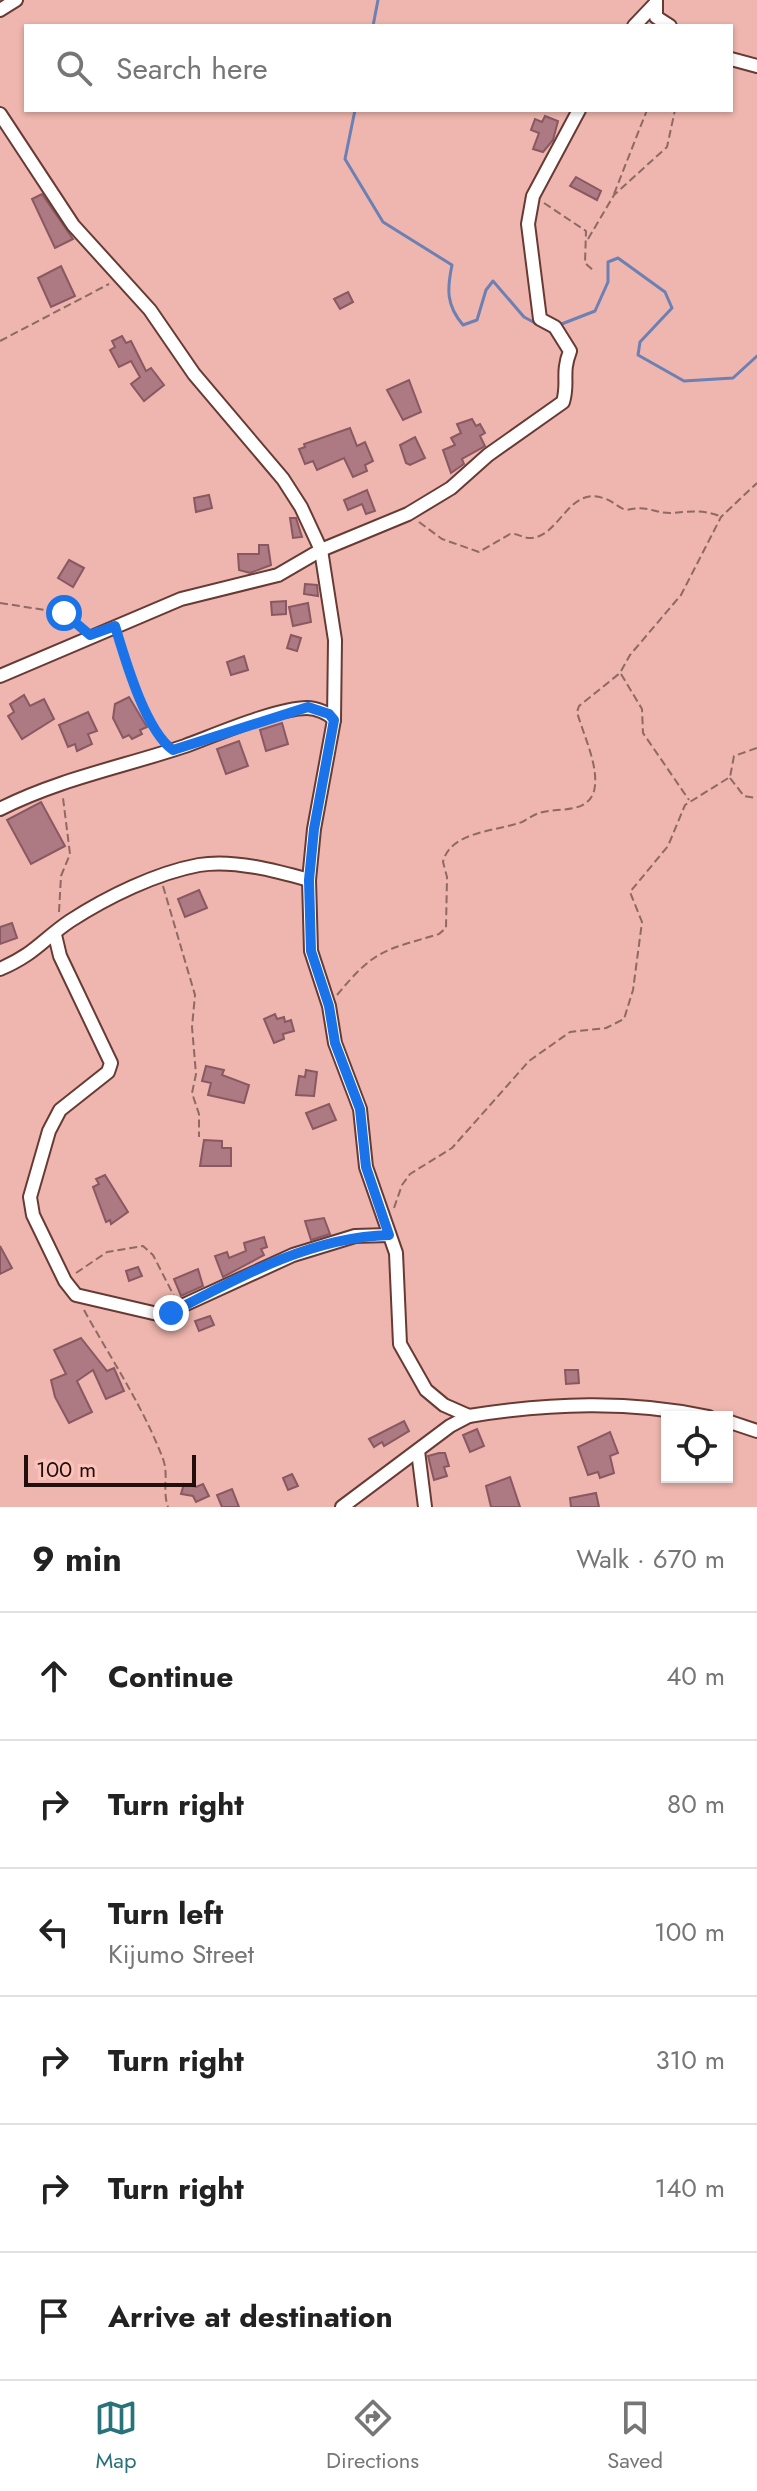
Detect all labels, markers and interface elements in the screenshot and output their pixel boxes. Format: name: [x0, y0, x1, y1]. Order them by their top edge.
search box: [24, 24, 733, 112]
icon: search: [52, 46, 96, 90]
text: Search here: [116, 47, 268, 90]
route start: [46, 595, 82, 631]
route end: [153, 1295, 189, 1331]
map controls: [661, 1411, 733, 1483]
button: locate: [661, 1411, 733, 1483]
scale bar: [24, 1451, 196, 1487]
text: 100 m: [36, 1453, 96, 1485]
text: 9 min: [32, 1535, 122, 1584]
text: Walk · 670 m: [576, 1540, 725, 1578]
icon: ahead: [32, 1654, 76, 1698]
text: Continue: [108, 1655, 234, 1698]
text: 40 m: [666, 1657, 725, 1695]
icon: right: [32, 1782, 76, 1826]
text: Turn right: [108, 1783, 244, 1826]
text: 80 m: [667, 1785, 725, 1823]
text: Turn left: [108, 1892, 223, 1935]
icon: left: [32, 1910, 76, 1954]
text: 100 m: [654, 1913, 725, 1951]
text: Kijumo Street: [108, 1935, 254, 1973]
icon: right: [32, 2038, 76, 2082]
text: Turn right: [108, 2039, 244, 2082]
text: 310 m: [655, 2041, 725, 2079]
icon: right: [32, 2166, 76, 2210]
text: Turn right: [108, 2167, 244, 2210]
text: 140 m: [654, 2169, 725, 2207]
icon: arrive: [32, 2294, 76, 2338]
text: Arrive at destination: [108, 2295, 393, 2338]
tab: Map: [94, 2396, 138, 2476]
tab: Directions: [326, 2396, 419, 2476]
tab: Saved: [607, 2396, 663, 2476]

